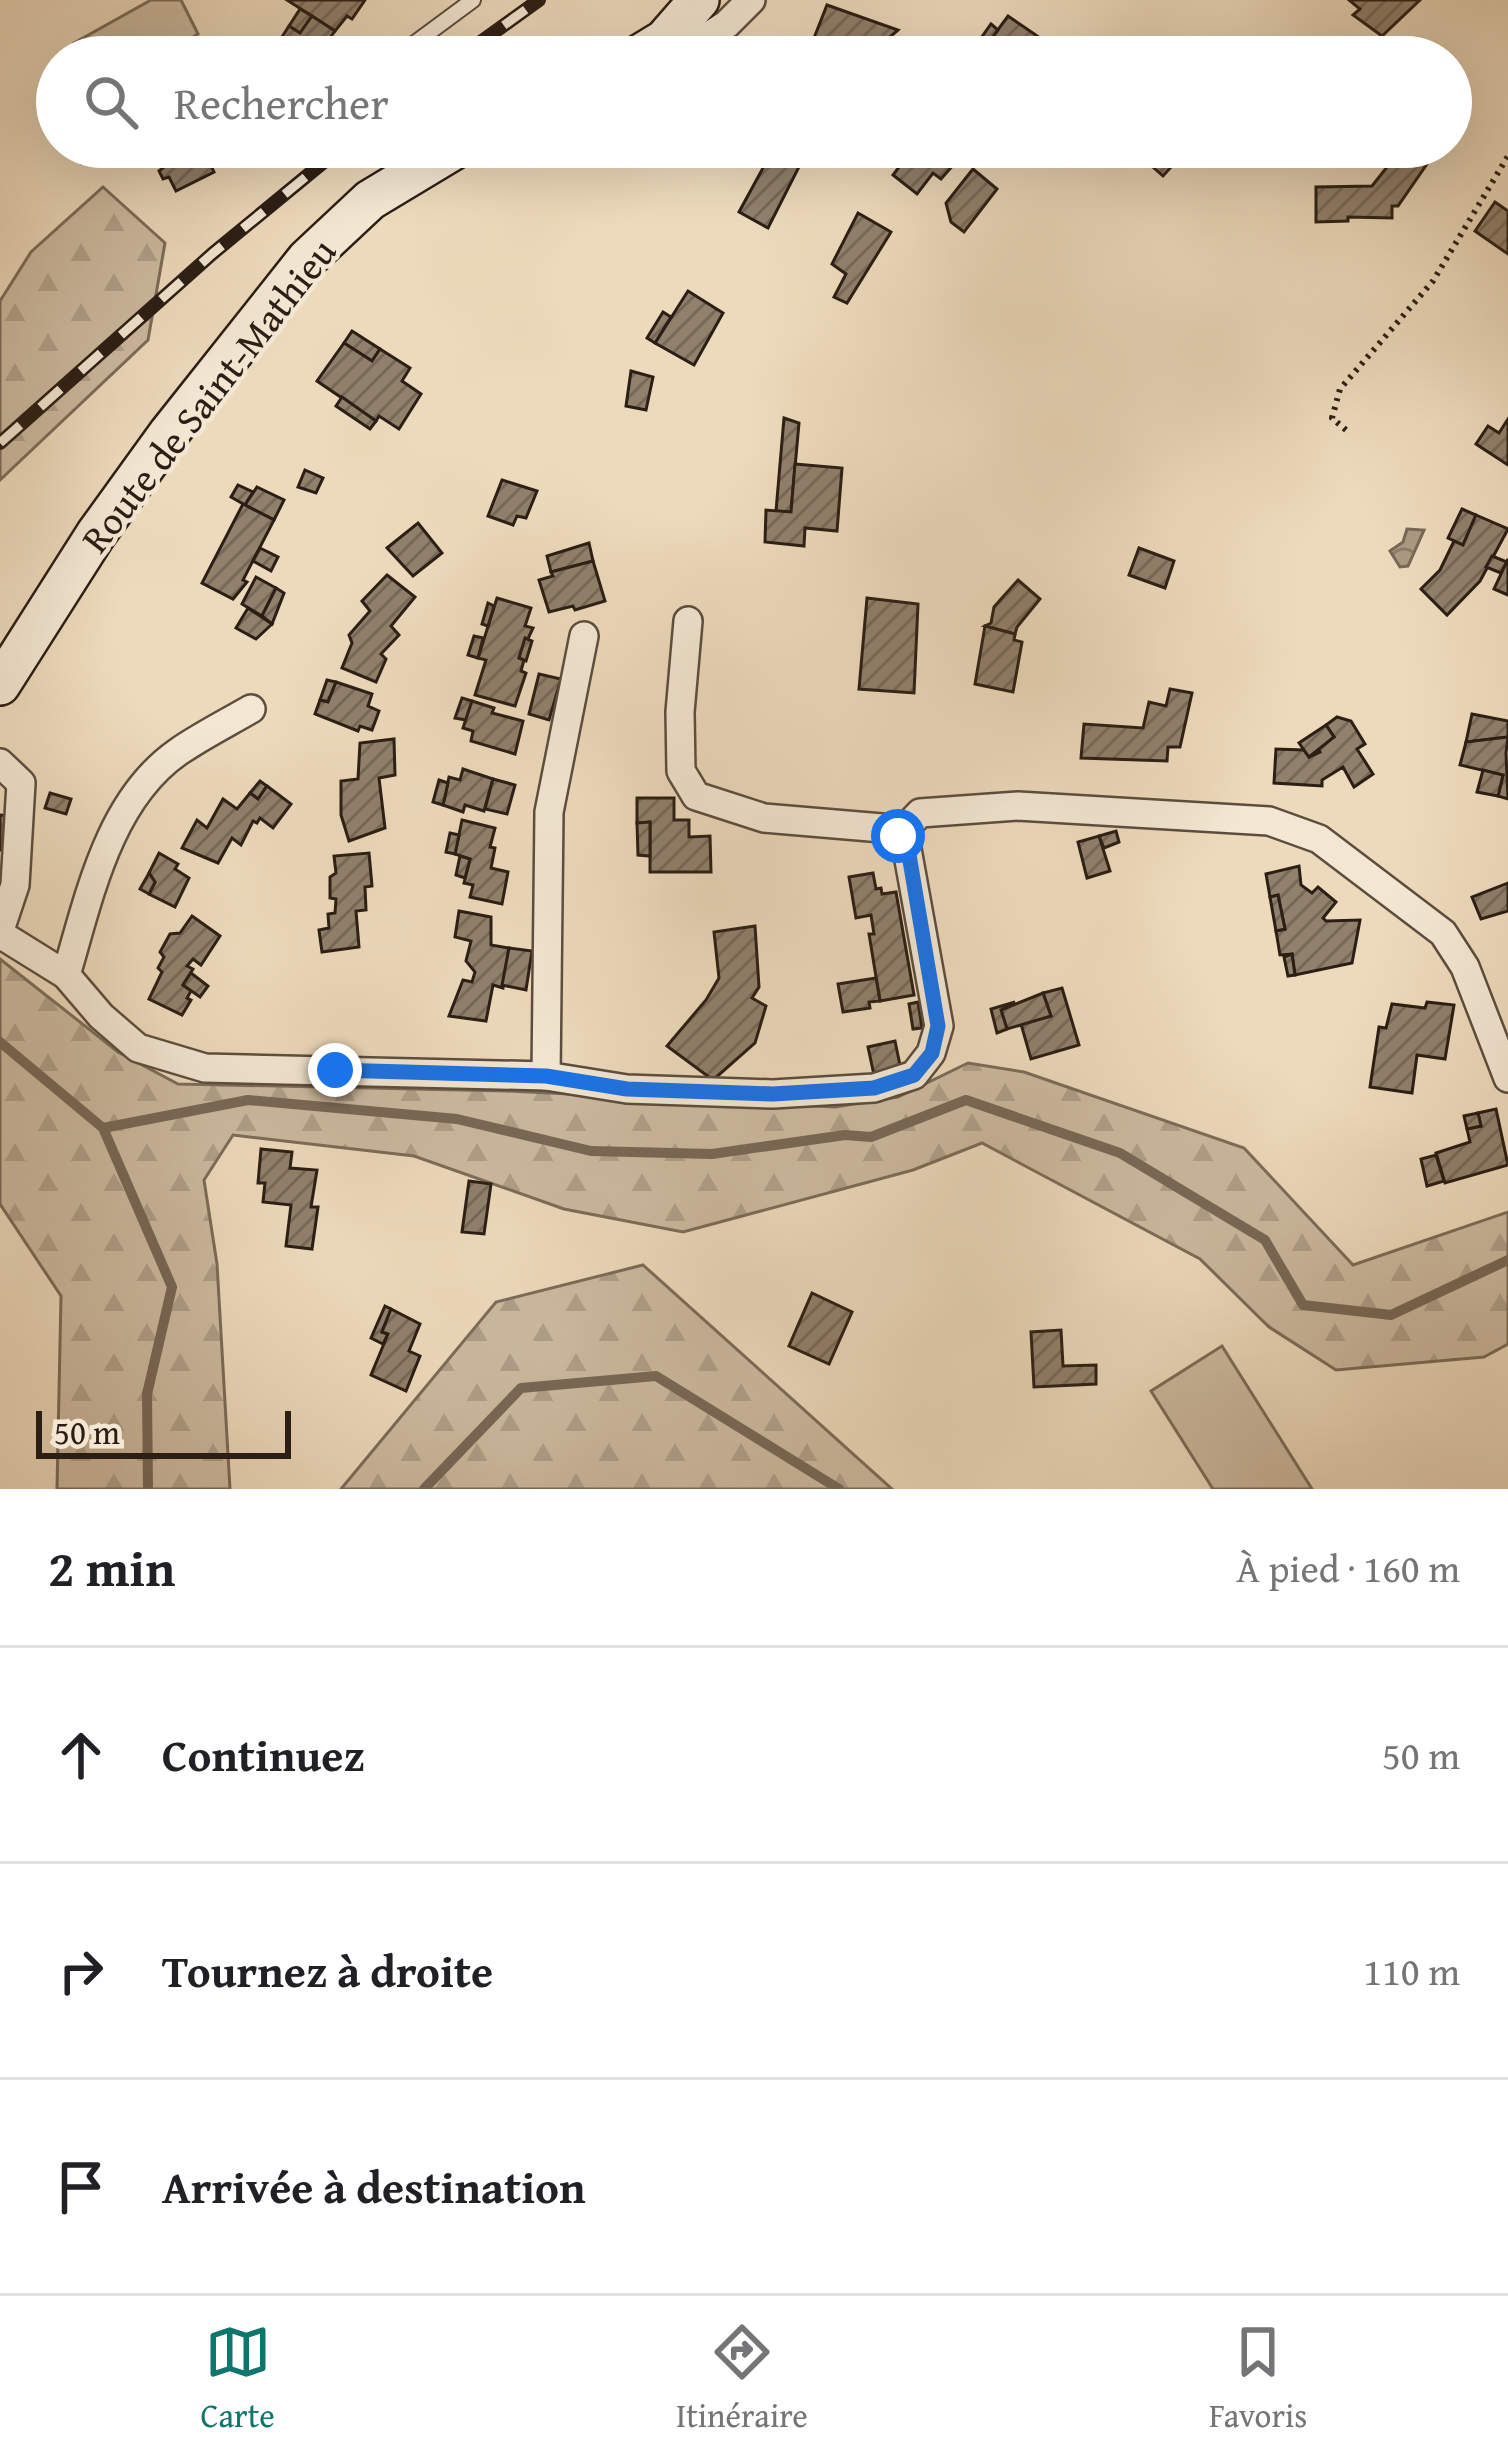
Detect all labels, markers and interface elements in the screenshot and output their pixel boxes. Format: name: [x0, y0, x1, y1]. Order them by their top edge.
search box: [36, 36, 1472, 168]
icon: search: [78, 69, 144, 135]
text: Rechercher: [174, 70, 389, 135]
street label: Route de Saint-Mathieu: [66, 225, 349, 564]
route start: [871, 809, 925, 863]
route end: [308, 1043, 362, 1097]
scale bar: [36, 1405, 291, 1458]
text: 50 m: [54, 1408, 120, 1456]
text: 2 min: [48, 1530, 175, 1605]
text: À pied · 160 m: [1236, 1539, 1460, 1596]
icon: ahead: [48, 1722, 114, 1788]
text: Continuez: [162, 1722, 365, 1787]
text: 50 m: [1382, 1726, 1460, 1783]
icon: right: [48, 1938, 114, 2004]
text: Tournez à droite: [162, 1938, 493, 2003]
text: 110 m: [1363, 1942, 1460, 1999]
icon: arrive: [48, 2154, 114, 2220]
text: Arrivée à destination: [162, 2154, 586, 2219]
tab: Carte: [201, 2319, 275, 2439]
tab: Itinéraire: [676, 2319, 808, 2439]
tab: Favoris: [1209, 2319, 1307, 2439]

